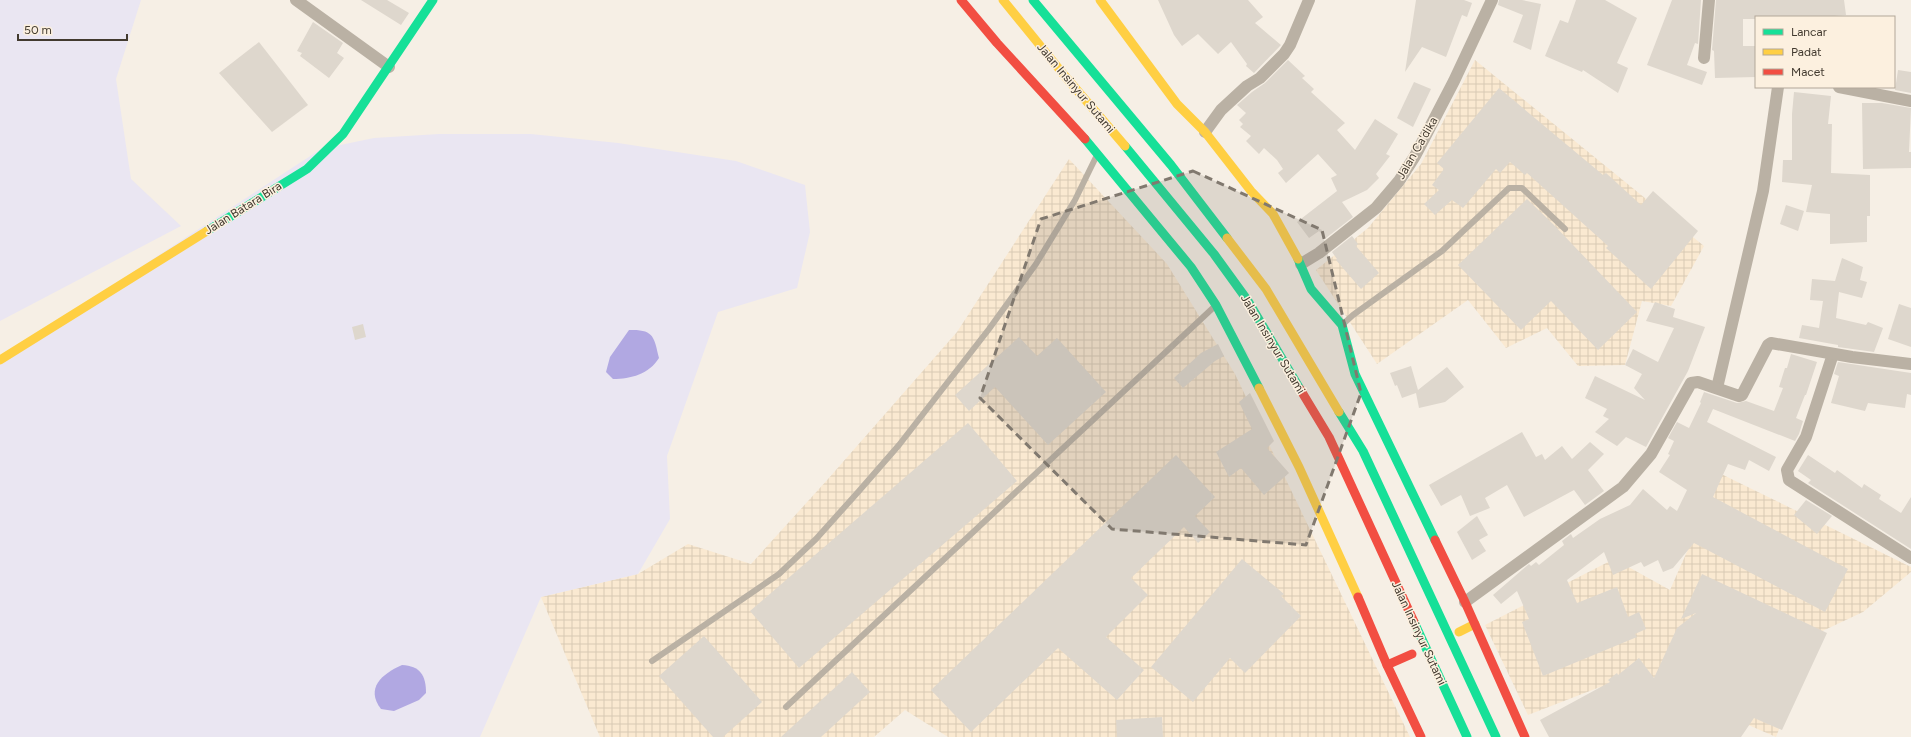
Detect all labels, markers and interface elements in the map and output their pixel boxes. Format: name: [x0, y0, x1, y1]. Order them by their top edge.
scale bar: [18, 16, 127, 42]
legend: [1755, 16, 1895, 88]
text: 50 m: [24, 23, 52, 37]
text: Lancar: [1791, 25, 1827, 39]
street label: Jalan Insinyur Sutami: [1034, 40, 1118, 136]
text: Padat: [1791, 45, 1822, 59]
text: Macet: [1791, 65, 1825, 79]
street label: Jalan Ca'dika: [1394, 114, 1440, 182]
street label: Jalan Batara Bira: [202, 179, 284, 237]
street label: Jalan Insinyur Sutami: [1238, 292, 1308, 396]
street label: Jalan Insinyur Sutami: [1389, 579, 1449, 687]

